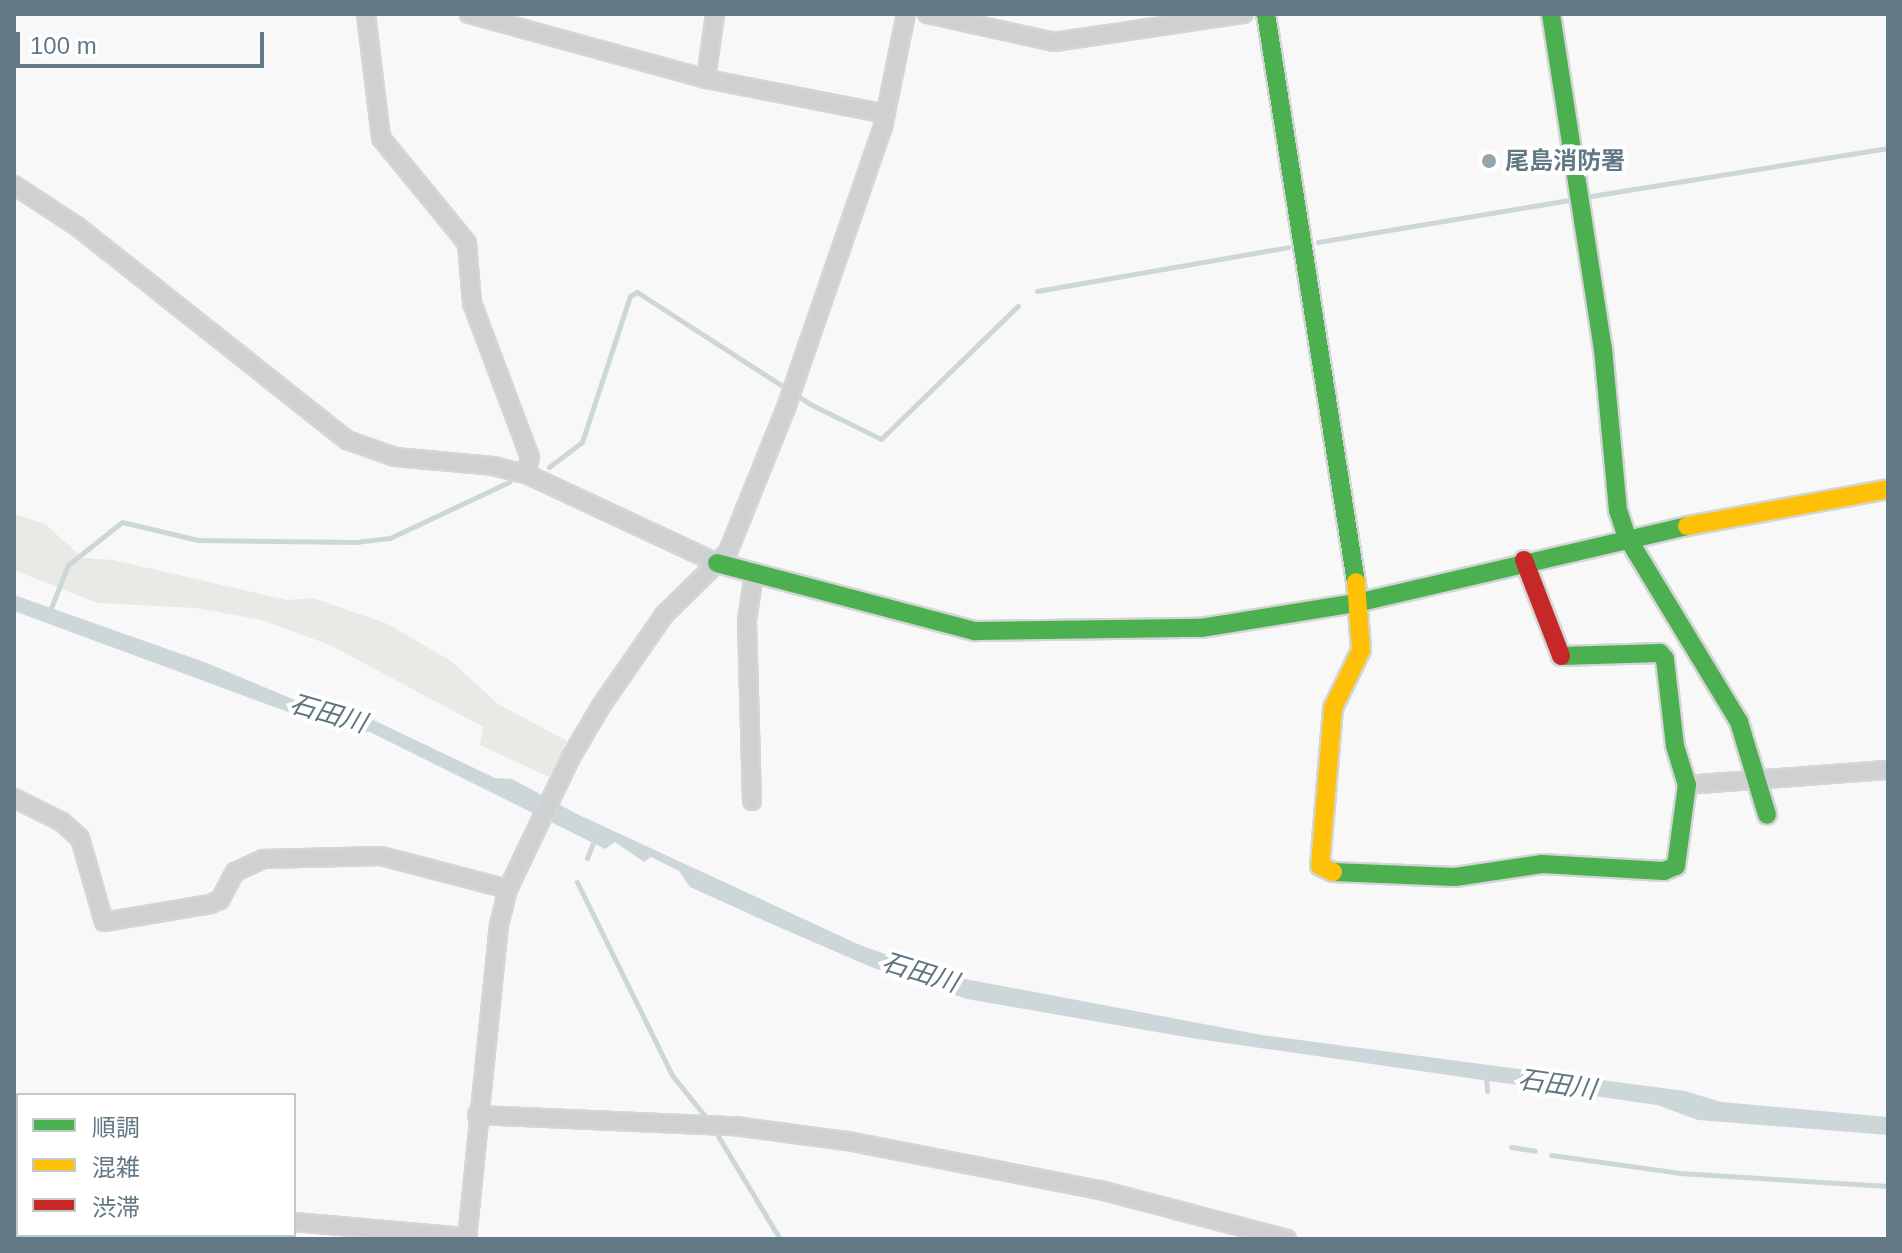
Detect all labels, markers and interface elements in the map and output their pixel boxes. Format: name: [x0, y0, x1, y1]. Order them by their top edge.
scale bar: [20, 16, 268, 66]
text: 100 m: [30, 32, 97, 59]
place label: 尾島消防署: [1505, 147, 1625, 175]
marker: 尾島消防署: [1480, 152, 1498, 170]
water label: 石田川: [286, 688, 370, 740]
water label: 石田川: [878, 947, 962, 999]
water label: 石田川: [1516, 1064, 1598, 1106]
legend: [16, 1093, 296, 1237]
text: 順調: [92, 1114, 140, 1141]
text: 混雑: [92, 1154, 140, 1181]
text: 渋滞: [92, 1194, 140, 1221]

